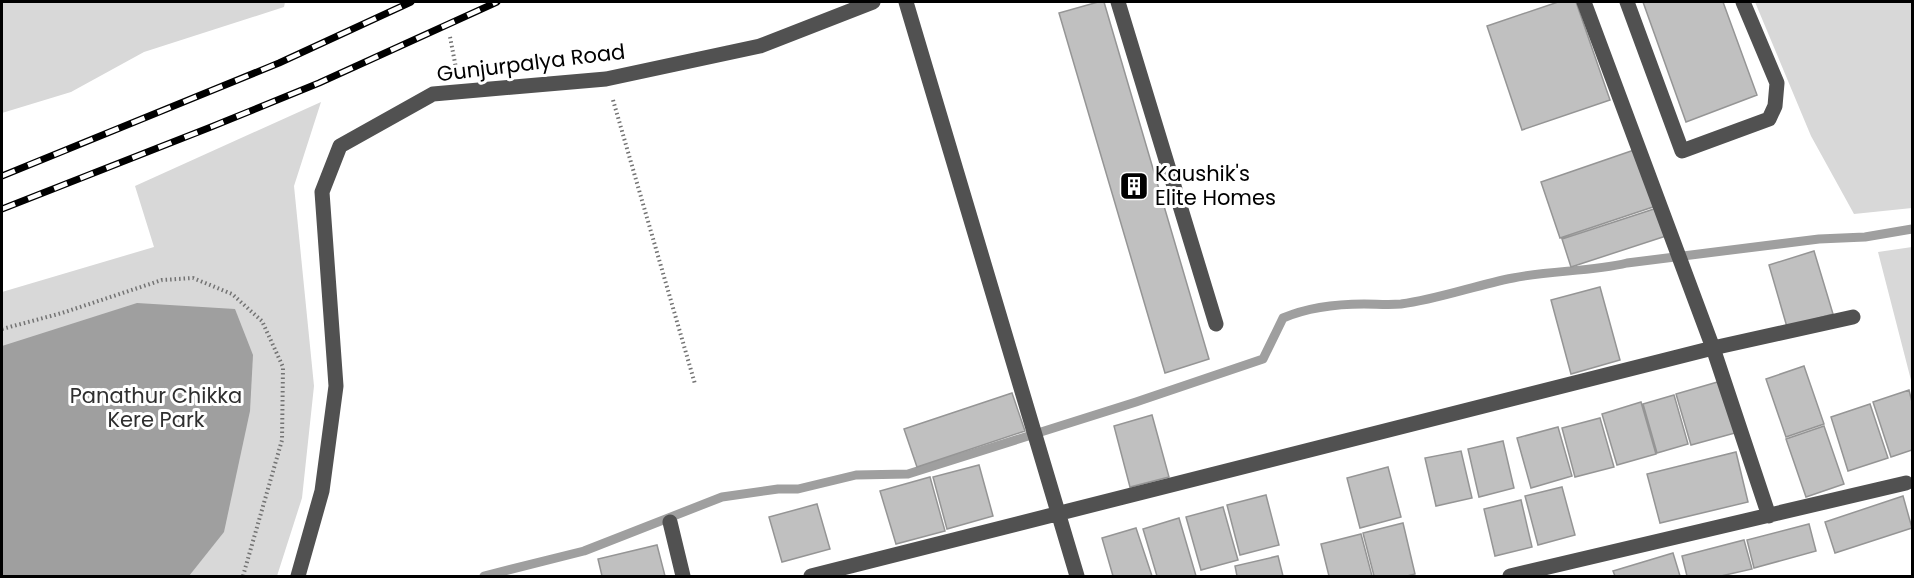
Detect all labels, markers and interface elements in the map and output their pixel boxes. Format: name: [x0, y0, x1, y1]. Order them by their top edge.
street label: Gunjurpalya Road: [435, 37, 627, 88]
place label: Kaushik's Elite Homes: [1155, 159, 1276, 212]
building icon: Kaushik's Elite Homes: [1118, 170, 1150, 202]
park label: Panathur Chikka Kere Park: [70, 381, 242, 434]

